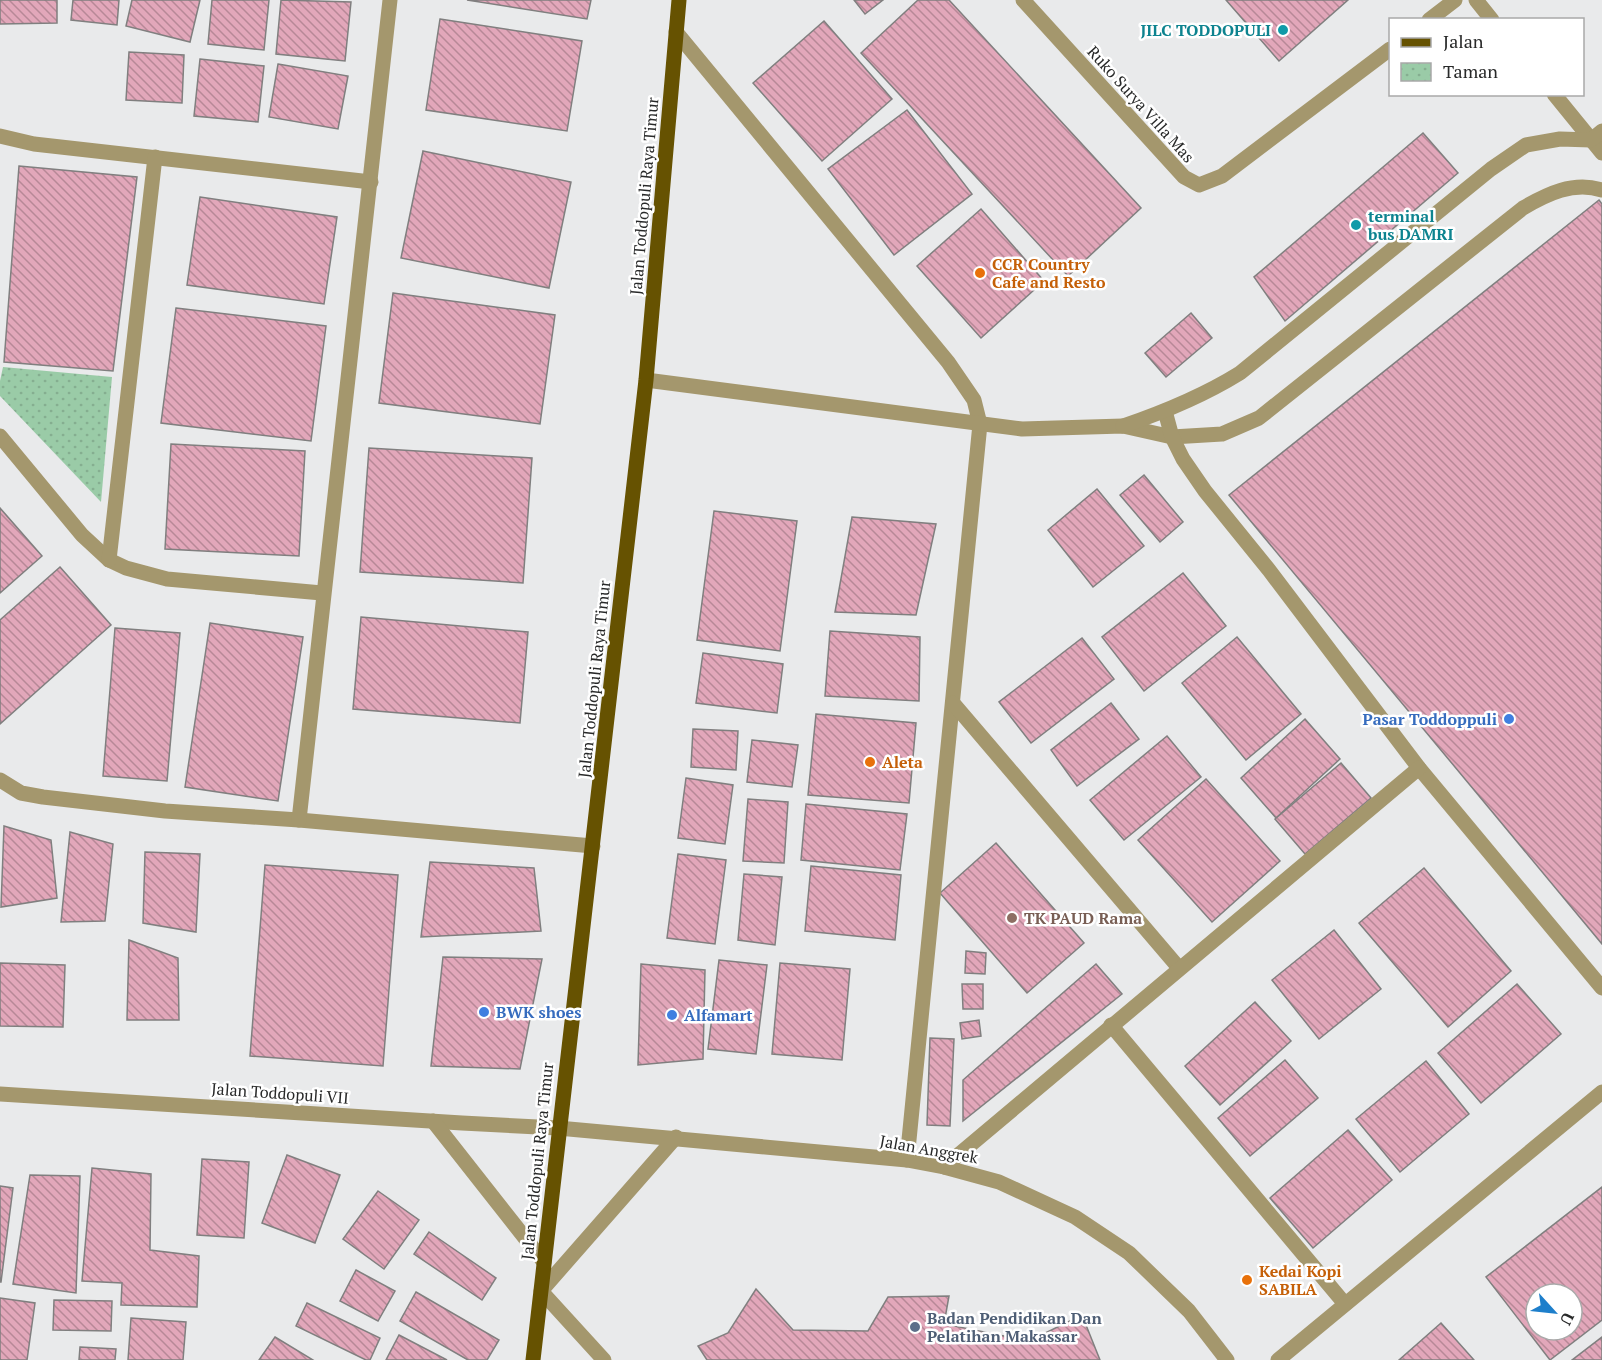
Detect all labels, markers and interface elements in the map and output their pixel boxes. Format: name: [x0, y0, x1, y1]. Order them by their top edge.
legend: [1389, 18, 1584, 96]
place label: JILC TODDOPULI: [1140, 19, 1271, 41]
marker: JILC TODDOPULI: [1276, 23, 1290, 37]
text: Jalan: [1443, 29, 1484, 53]
street label: Ruko Surya Villa Mas: [1083, 41, 1199, 167]
text: Taman: [1443, 59, 1498, 83]
street label: Jalan Toddopuli Raya Timur: [624, 96, 664, 296]
place label: terminal bus DAMRI: [1367, 205, 1454, 245]
marker: terminal bus DAMRI: [1349, 218, 1363, 232]
place label: CCR Country Cafe and Resto: [992, 253, 1106, 293]
marker: CCR Country Cafe and Resto: [973, 266, 987, 280]
street label: Jalan Toddopuli Raya Timur: [573, 578, 615, 779]
place label: Pasar Toddoppuli: [1363, 708, 1497, 730]
marker: Pasar Toddoppuli: [1502, 712, 1516, 726]
place label: Aleta: [882, 751, 923, 773]
marker: Aleta: [863, 755, 877, 769]
place label: TK PAUD Rama: [1024, 907, 1142, 929]
marker: TK PAUD Rama: [1005, 911, 1019, 925]
place label: BWK shoes: [496, 1001, 581, 1023]
place label: Alfamart: [684, 1004, 753, 1026]
marker: BWK shoes: [477, 1005, 491, 1019]
marker: Alfamart: [665, 1008, 679, 1022]
street label: Jalan Toddopuli Raya Timur: [516, 1060, 558, 1261]
street label: Jalan Toddopuli VII: [211, 1077, 349, 1109]
street label: Jalan Anggrek: [878, 1130, 981, 1169]
place label: Kedai Kopi SABILA: [1259, 1260, 1342, 1300]
marker: Kedai Kopi SABILA: [1240, 1273, 1254, 1287]
north arrow: [1524, 1282, 1584, 1342]
place label: Badan Pendidikan Dan Pelatihan Makassar: [927, 1307, 1102, 1347]
text: U: [1555, 1309, 1580, 1329]
marker: Badan Pendidikan Dan Pelatihan Makassar: [908, 1320, 922, 1334]

